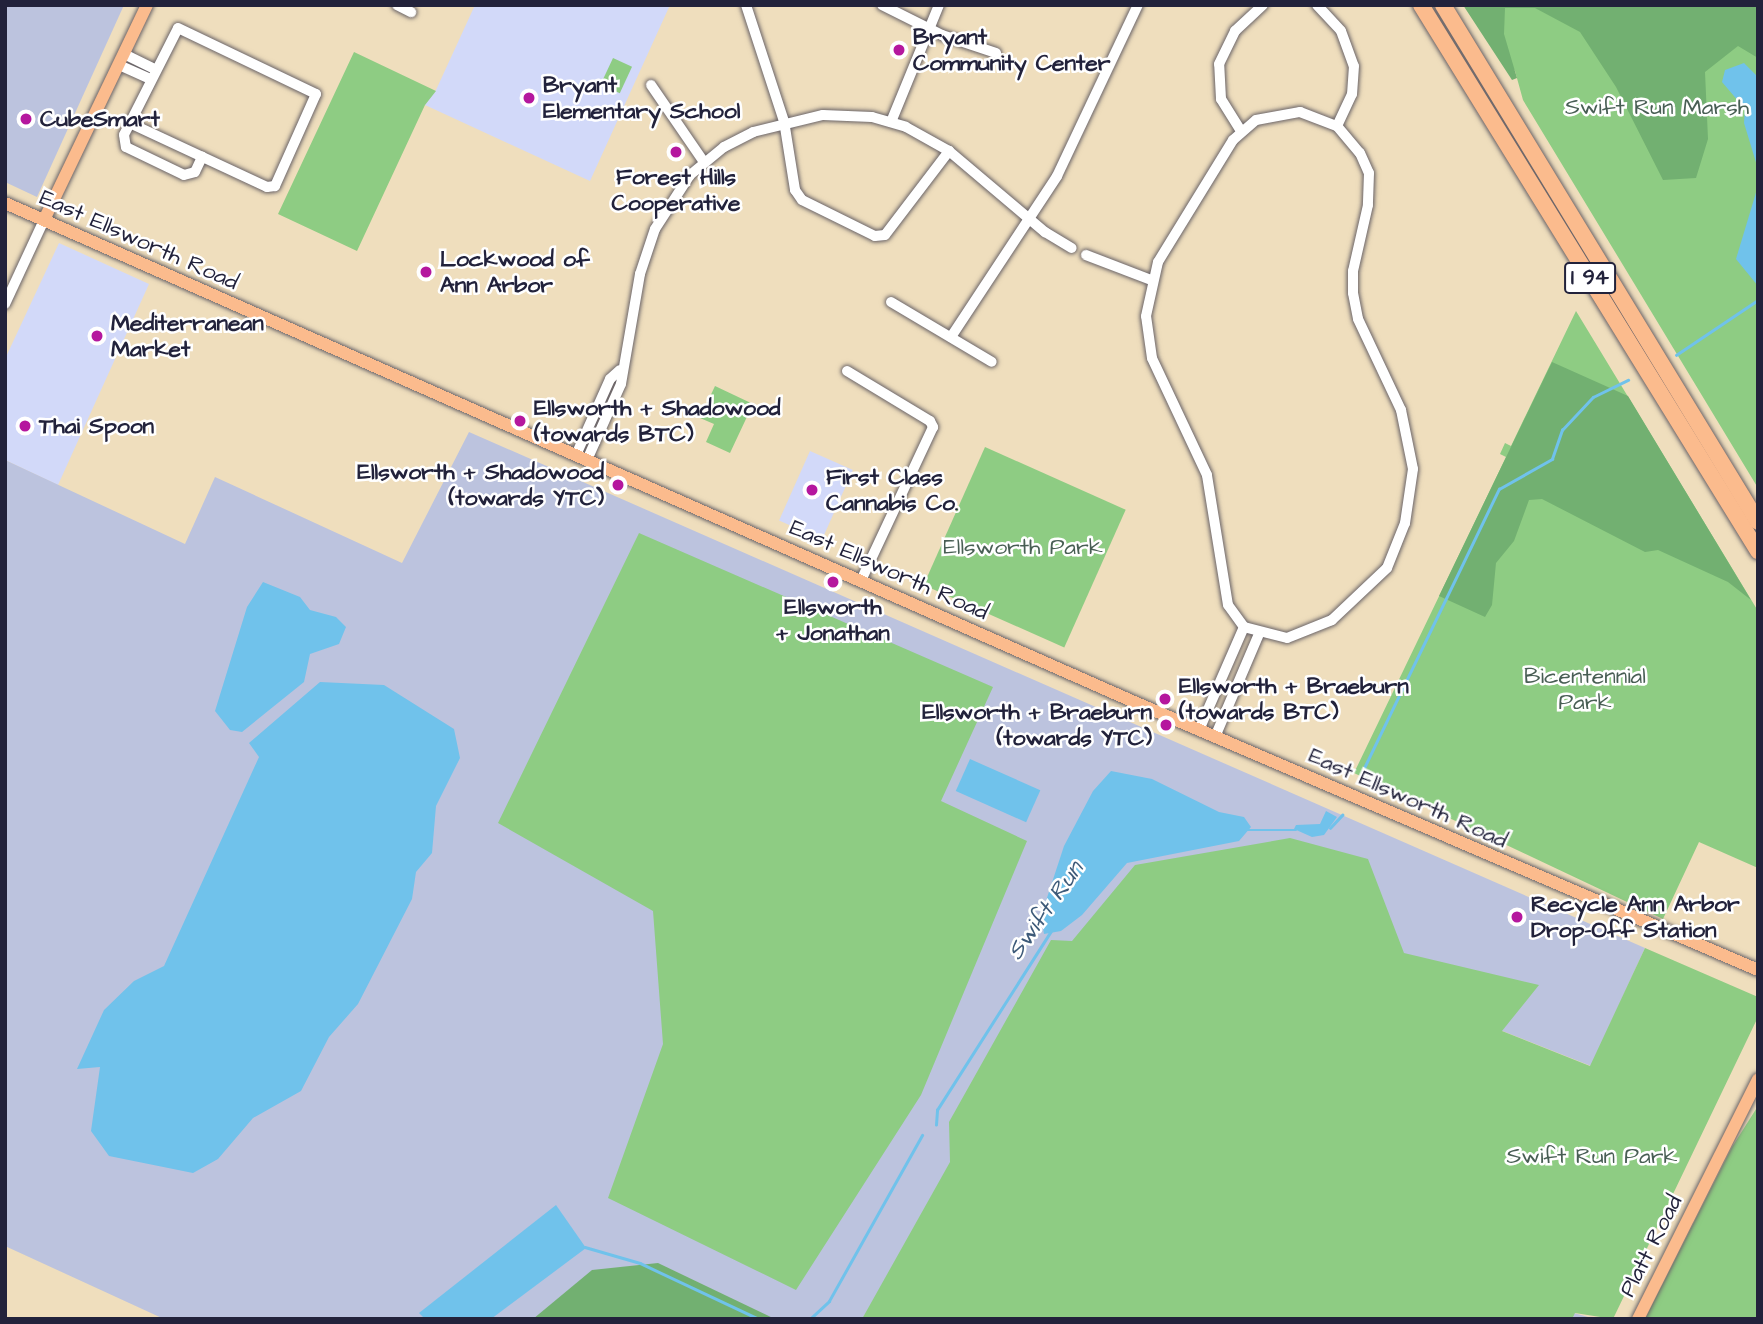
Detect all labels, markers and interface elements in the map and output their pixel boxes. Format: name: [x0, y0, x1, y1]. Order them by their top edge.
place label: Bryant Community Center: [913, 23, 1110, 77]
marker: Bryant Community Center: [891, 42, 907, 58]
place label: Bryant Elementary School: [543, 71, 740, 125]
marker: Bryant Elementary School: [521, 90, 537, 106]
park label: Swift Run Marsh: [1565, 93, 1749, 121]
place label: CubeSmart: [40, 105, 160, 133]
marker: CubeSmart: [18, 111, 34, 127]
marker: Forest Hills Cooperative: [668, 144, 684, 160]
place label: Forest Hills Cooperative: [612, 163, 740, 217]
street label: East Ellsworth Road: [35, 184, 243, 296]
place label: Lockwood of Ann Arbor: [440, 245, 590, 299]
road number: I 94: [1564, 260, 1616, 296]
marker: Lockwood of Ann Arbor: [418, 264, 434, 280]
place label: Mediterranean Market: [111, 309, 264, 363]
marker: Mediterranean Market: [89, 328, 105, 344]
place label: Ellsworth + Shadowood (towards BTC): [534, 394, 781, 448]
place label: Thai Spoon: [39, 412, 154, 440]
marker: Ellsworth + Shadowood (towards BTC): [512, 413, 528, 429]
marker: Thai Spoon: [17, 418, 33, 434]
place label: Ellsworth + Shadowood (towards YTC): [357, 458, 604, 512]
place label: First Class Cannabis Co.: [826, 463, 958, 517]
marker: Ellsworth + Shadowood (towards YTC): [610, 477, 626, 493]
marker: First Class Cannabis Co.: [804, 482, 820, 498]
street label: East Ellsworth Road: [785, 514, 993, 626]
park label: Ellsworth Park: [943, 533, 1103, 561]
marker: Ellsworth + Jonathan: [825, 574, 841, 590]
place label: Ellsworth + Jonathan: [776, 593, 890, 647]
park label: Bicentennial Park: [1524, 662, 1646, 716]
place label: Ellsworth + Braeburn (towards BTC): [1179, 672, 1409, 726]
marker: Ellsworth + Braeburn (towards BTC): [1157, 691, 1173, 707]
place label: Ellsworth + Braeburn (towards YTC): [922, 698, 1152, 752]
marker: Ellsworth + Braeburn (towards YTC): [1158, 717, 1174, 733]
street label: East Ellsworth Road: [1304, 742, 1512, 854]
water label: Swift Run: [1002, 856, 1090, 966]
place label: Recycle Ann Arbor Drop-Off Station: [1531, 890, 1740, 944]
marker: Recycle Ann Arbor Drop-Off Station: [1509, 909, 1525, 925]
park label: Swift Run Park: [1507, 1142, 1677, 1170]
street label: Platt Road: [1614, 1190, 1688, 1302]

